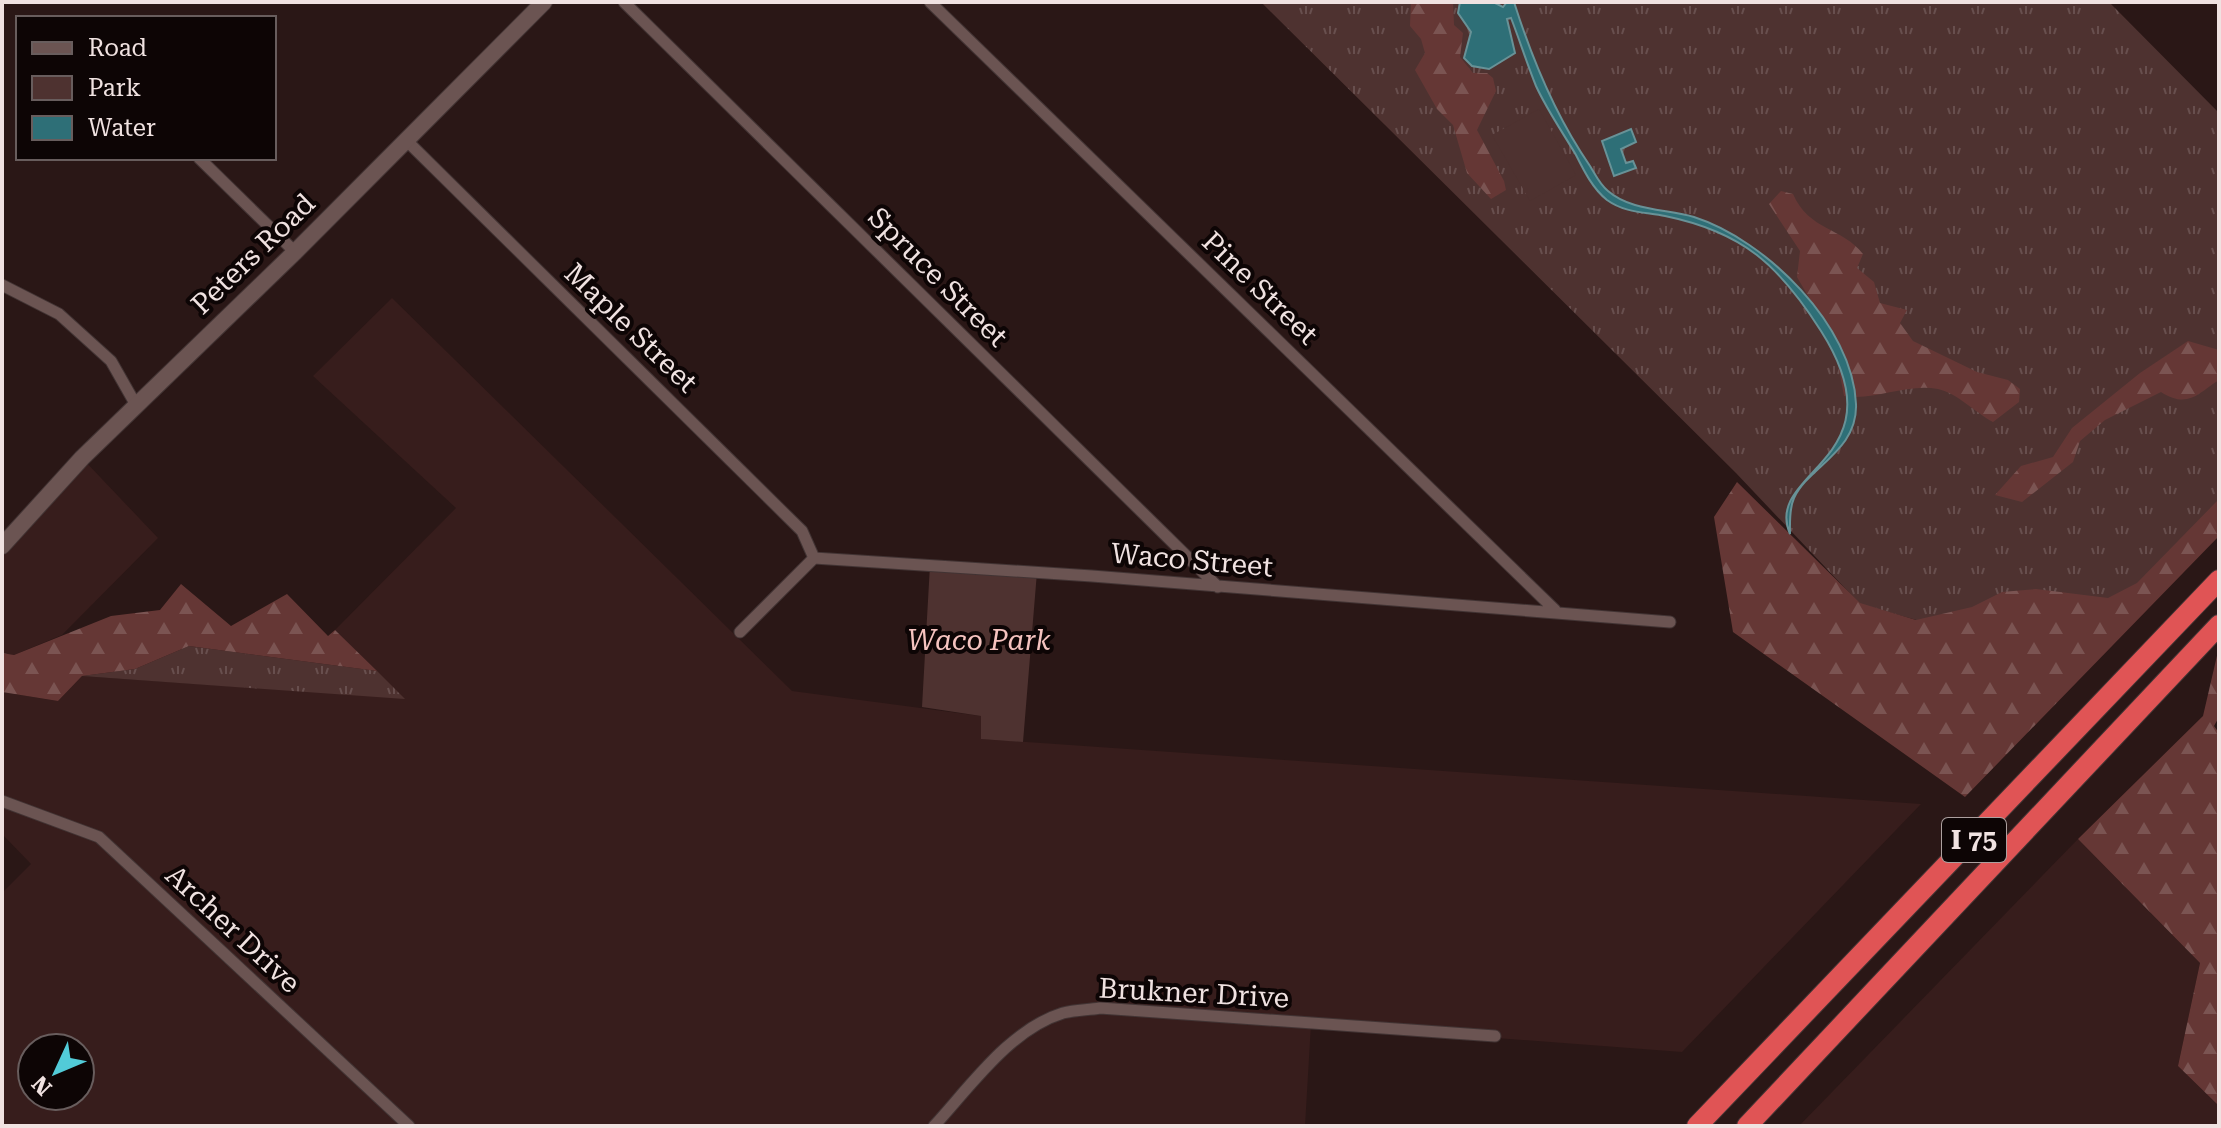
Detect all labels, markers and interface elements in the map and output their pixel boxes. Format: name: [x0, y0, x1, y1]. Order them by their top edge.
legend: [16, 16, 276, 160]
text: Road: [88, 34, 147, 62]
text: Park: [88, 74, 141, 102]
text: Water: [88, 114, 156, 142]
street label: Peters Road: [184, 187, 322, 321]
street label: Spruce Street: [862, 201, 1014, 353]
street label: Pine Street: [1195, 225, 1325, 351]
street label: Maple Street: [558, 257, 704, 399]
street label: Waco Street: [1110, 536, 1274, 584]
park label: Waco Park: [907, 624, 1052, 657]
road number: I 75: [1942, 818, 2006, 862]
street label: Archer Drive: [159, 858, 307, 1000]
street label: Brukner Drive: [1098, 972, 1290, 1014]
north arrow: [16, 1032, 96, 1112]
text: N: [27, 1071, 57, 1100]

